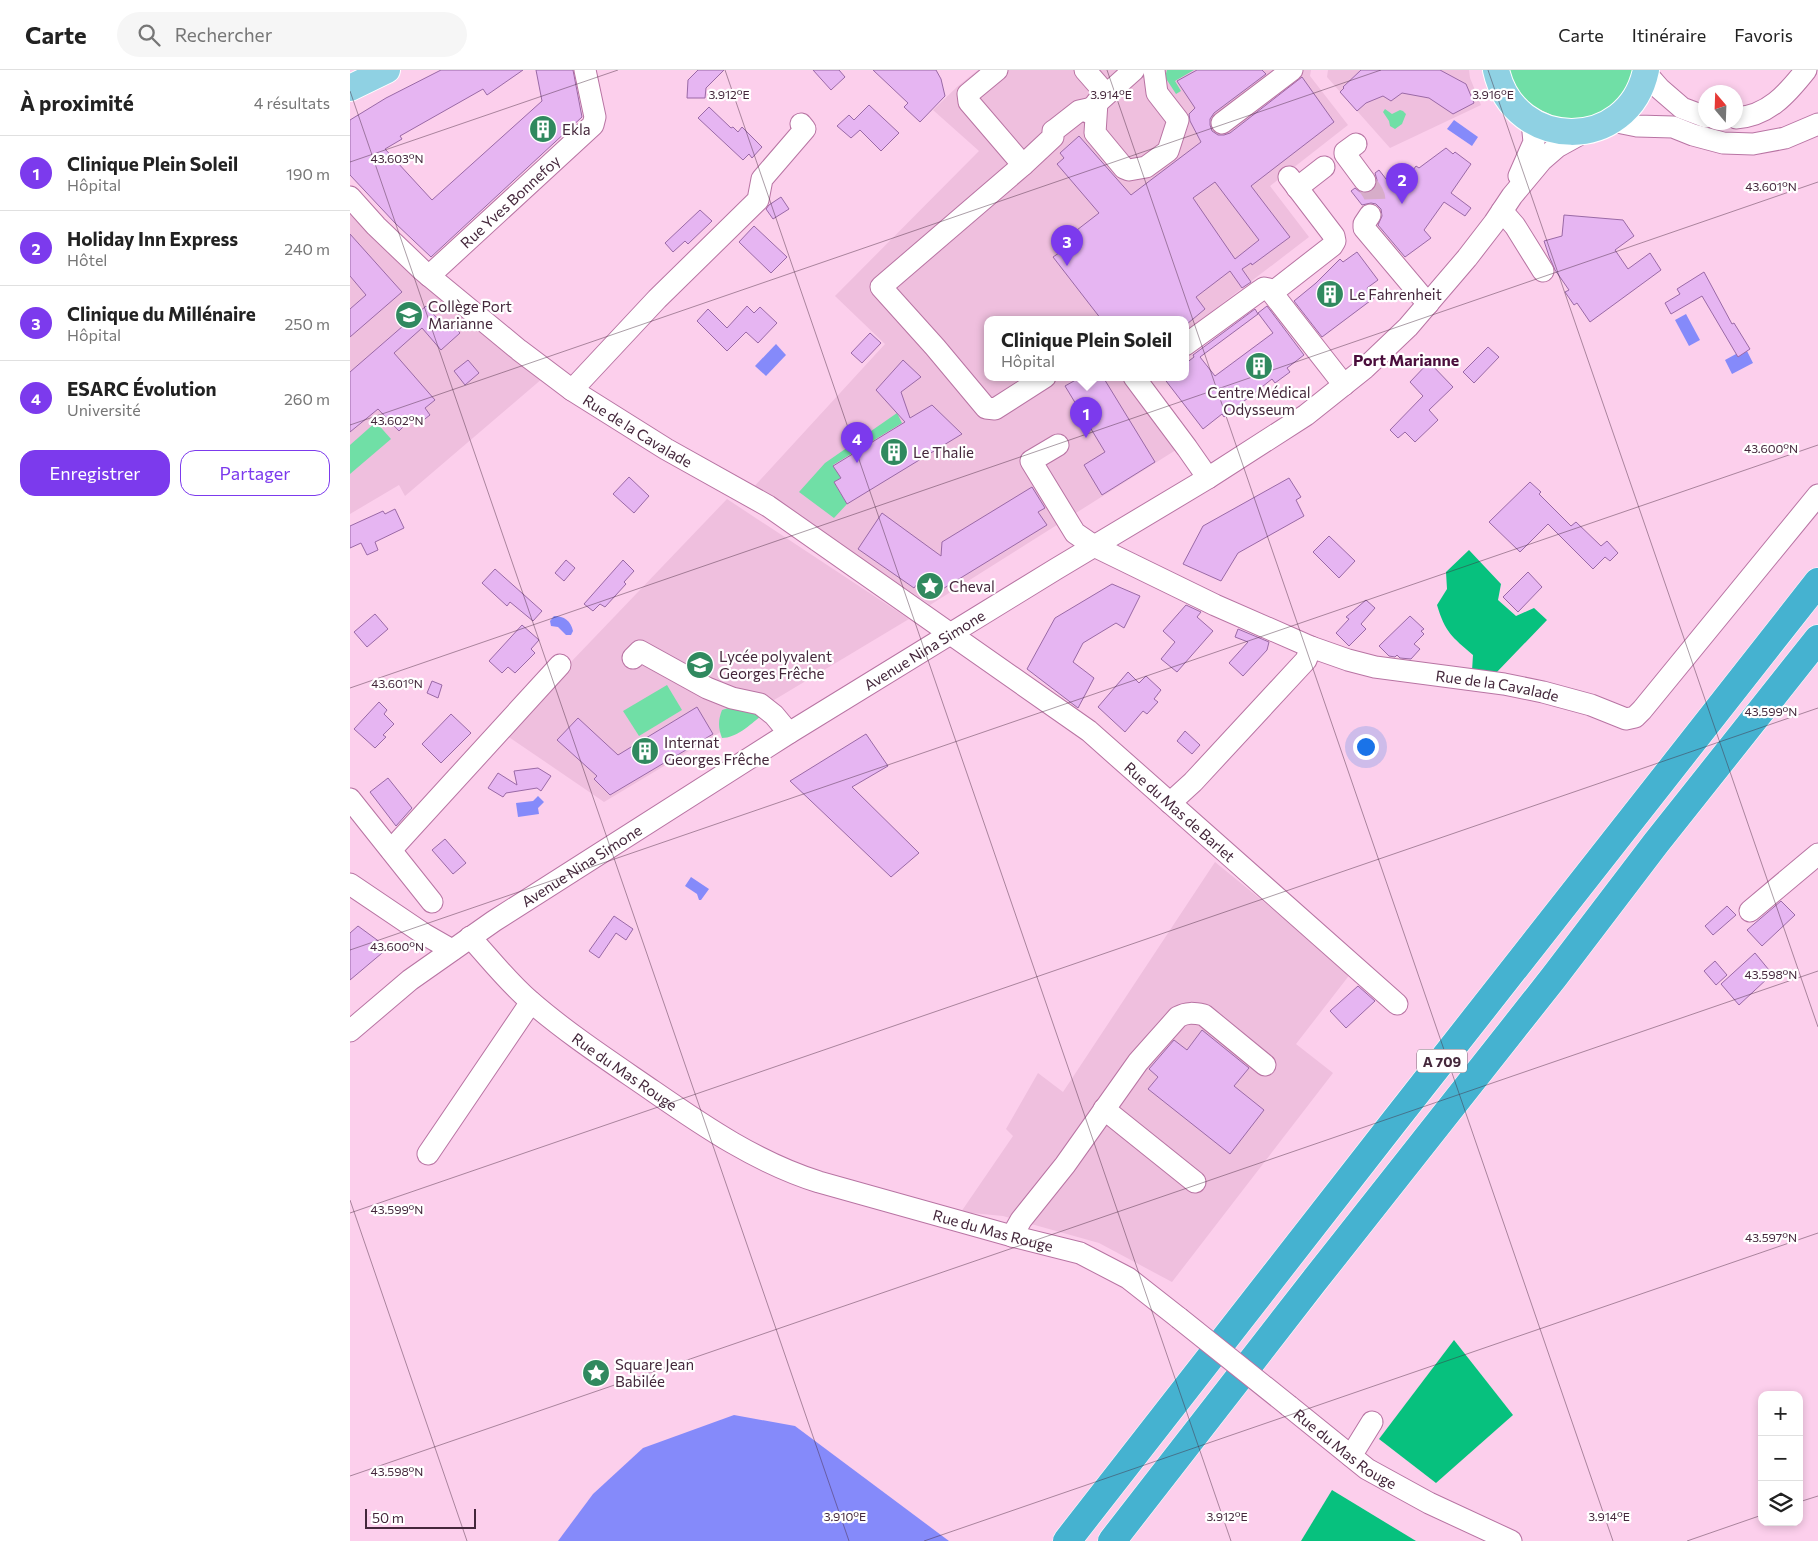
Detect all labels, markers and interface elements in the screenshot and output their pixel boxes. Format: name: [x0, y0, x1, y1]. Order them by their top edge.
search box: [117, 12, 467, 57]
text: Carte: [25, 20, 87, 49]
icon: search: [135, 21, 163, 49]
text: Rechercher: [175, 23, 272, 46]
text: Carte: [1558, 24, 1604, 46]
text: Itinéraire: [1632, 24, 1706, 46]
text: Favoris: [1734, 24, 1793, 46]
north arrow: [1698, 85, 1743, 130]
text: 3.912°E: [708, 87, 750, 101]
text: 3.914°E: [1090, 87, 1132, 101]
text: 3.916°E: [1472, 87, 1514, 101]
text: À proximité: [20, 90, 134, 115]
text: 4 résultats: [254, 93, 330, 112]
building icon: Ekla: [528, 114, 558, 144]
place label: Ekla: [562, 120, 591, 138]
text: 43.603°N: [370, 151, 424, 165]
street label: Rue Yves Bonnefoy: [456, 151, 564, 252]
text: Clinique Plein Soleil: [67, 152, 238, 175]
pin: 2: [1386, 163, 1418, 204]
text: 1: [32, 164, 40, 183]
text: 190 m: [286, 164, 330, 183]
text: Hôpital: [67, 175, 121, 194]
text: 43.601°N: [1745, 179, 1797, 193]
pin: 3: [1051, 225, 1083, 266]
text: Holiday Inn Express: [67, 227, 238, 250]
text: 2: [31, 239, 41, 258]
text: 240 m: [284, 239, 330, 258]
text: Hôtel: [67, 250, 107, 269]
building icon: Le Fahrenheit: [1315, 279, 1345, 309]
place label: Le Fahrenheit: [1349, 285, 1442, 303]
place label: Collège Port Marianne: [428, 297, 512, 332]
school or university icon: Collège Port Marianne: [394, 300, 424, 330]
text: Clinique du Millénaire: [67, 302, 256, 325]
text: 3: [31, 314, 41, 333]
text: 250 m: [284, 314, 330, 333]
popup: [984, 316, 1189, 381]
text: Hôpital: [67, 325, 121, 344]
text: Clinique Plein Soleil: [1001, 328, 1172, 351]
district label: Port Marianne: [1353, 350, 1459, 369]
text: Hôpital: [1001, 351, 1055, 370]
building icon: Centre Médical Odysseum: [1244, 351, 1274, 381]
text: ESARC Évolution: [67, 377, 217, 400]
place label: Centre Médical Odysseum: [1207, 383, 1311, 418]
text: 4: [31, 389, 41, 408]
text: 260 m: [284, 389, 330, 408]
street label: Rue de la Cavalade: [580, 390, 695, 471]
pin: 1: [1070, 397, 1102, 438]
text: Université: [67, 400, 141, 419]
text: 43.602°N: [371, 413, 424, 427]
pin: 4: [841, 422, 873, 463]
building icon: Le Thalie: [879, 437, 909, 467]
text: 43.600°N: [1744, 441, 1798, 455]
place label: Le Thalie: [913, 443, 974, 461]
button: Enregistrer: [20, 450, 170, 496]
button: Partager: [180, 450, 330, 496]
place icon: Cheval: [915, 571, 945, 601]
place label: Cheval: [949, 577, 995, 595]
street label: Avenue Nina Simone: [860, 606, 988, 694]
place label: Lycée polyvalent Georges Frêche: [719, 647, 832, 682]
school or university icon: Lycée polyvalent Georges Frêche: [685, 650, 715, 680]
street label: Rue de la Cavalade: [1435, 666, 1561, 705]
text: 43.601°N: [371, 676, 423, 690]
text: 43.599°N: [1745, 704, 1797, 718]
place label: Internat Georges Frêche: [664, 733, 769, 768]
your location: [1353, 734, 1379, 760]
building icon: Internat Georges Frêche: [630, 736, 660, 766]
street label: Rue du Mas de Barlet: [1121, 758, 1239, 865]
street label: Avenue Nina Simone: [518, 820, 645, 910]
text: 43.600°N: [370, 939, 424, 953]
text: 43.598°N: [1745, 967, 1797, 981]
street label: Rue du Mas Rouge: [569, 1029, 681, 1114]
road number: A 709: [1417, 1049, 1467, 1072]
text: 43.599°N: [371, 1202, 423, 1216]
street label: Rue du Mas Rouge: [931, 1205, 1055, 1255]
text: 43.597°N: [1745, 1230, 1797, 1244]
place label: Square Jean Babilée: [615, 1355, 694, 1390]
place icon: Square Jean Babilée: [581, 1358, 611, 1388]
map controls: [1758, 1391, 1803, 1526]
button: +: [1758, 1391, 1803, 1436]
street label: Rue du Mas Rouge: [1290, 1405, 1400, 1493]
button: −: [1758, 1436, 1803, 1481]
text: 43.598°N: [371, 1464, 423, 1478]
button: layers: [1758, 1481, 1803, 1526]
scale bar: [365, 1506, 476, 1529]
text: 50 m: [372, 1509, 404, 1526]
text: 3.910°E: [824, 1509, 866, 1523]
text: 3.912°E: [1206, 1509, 1248, 1523]
text: 3.914°E: [1588, 1509, 1630, 1523]

